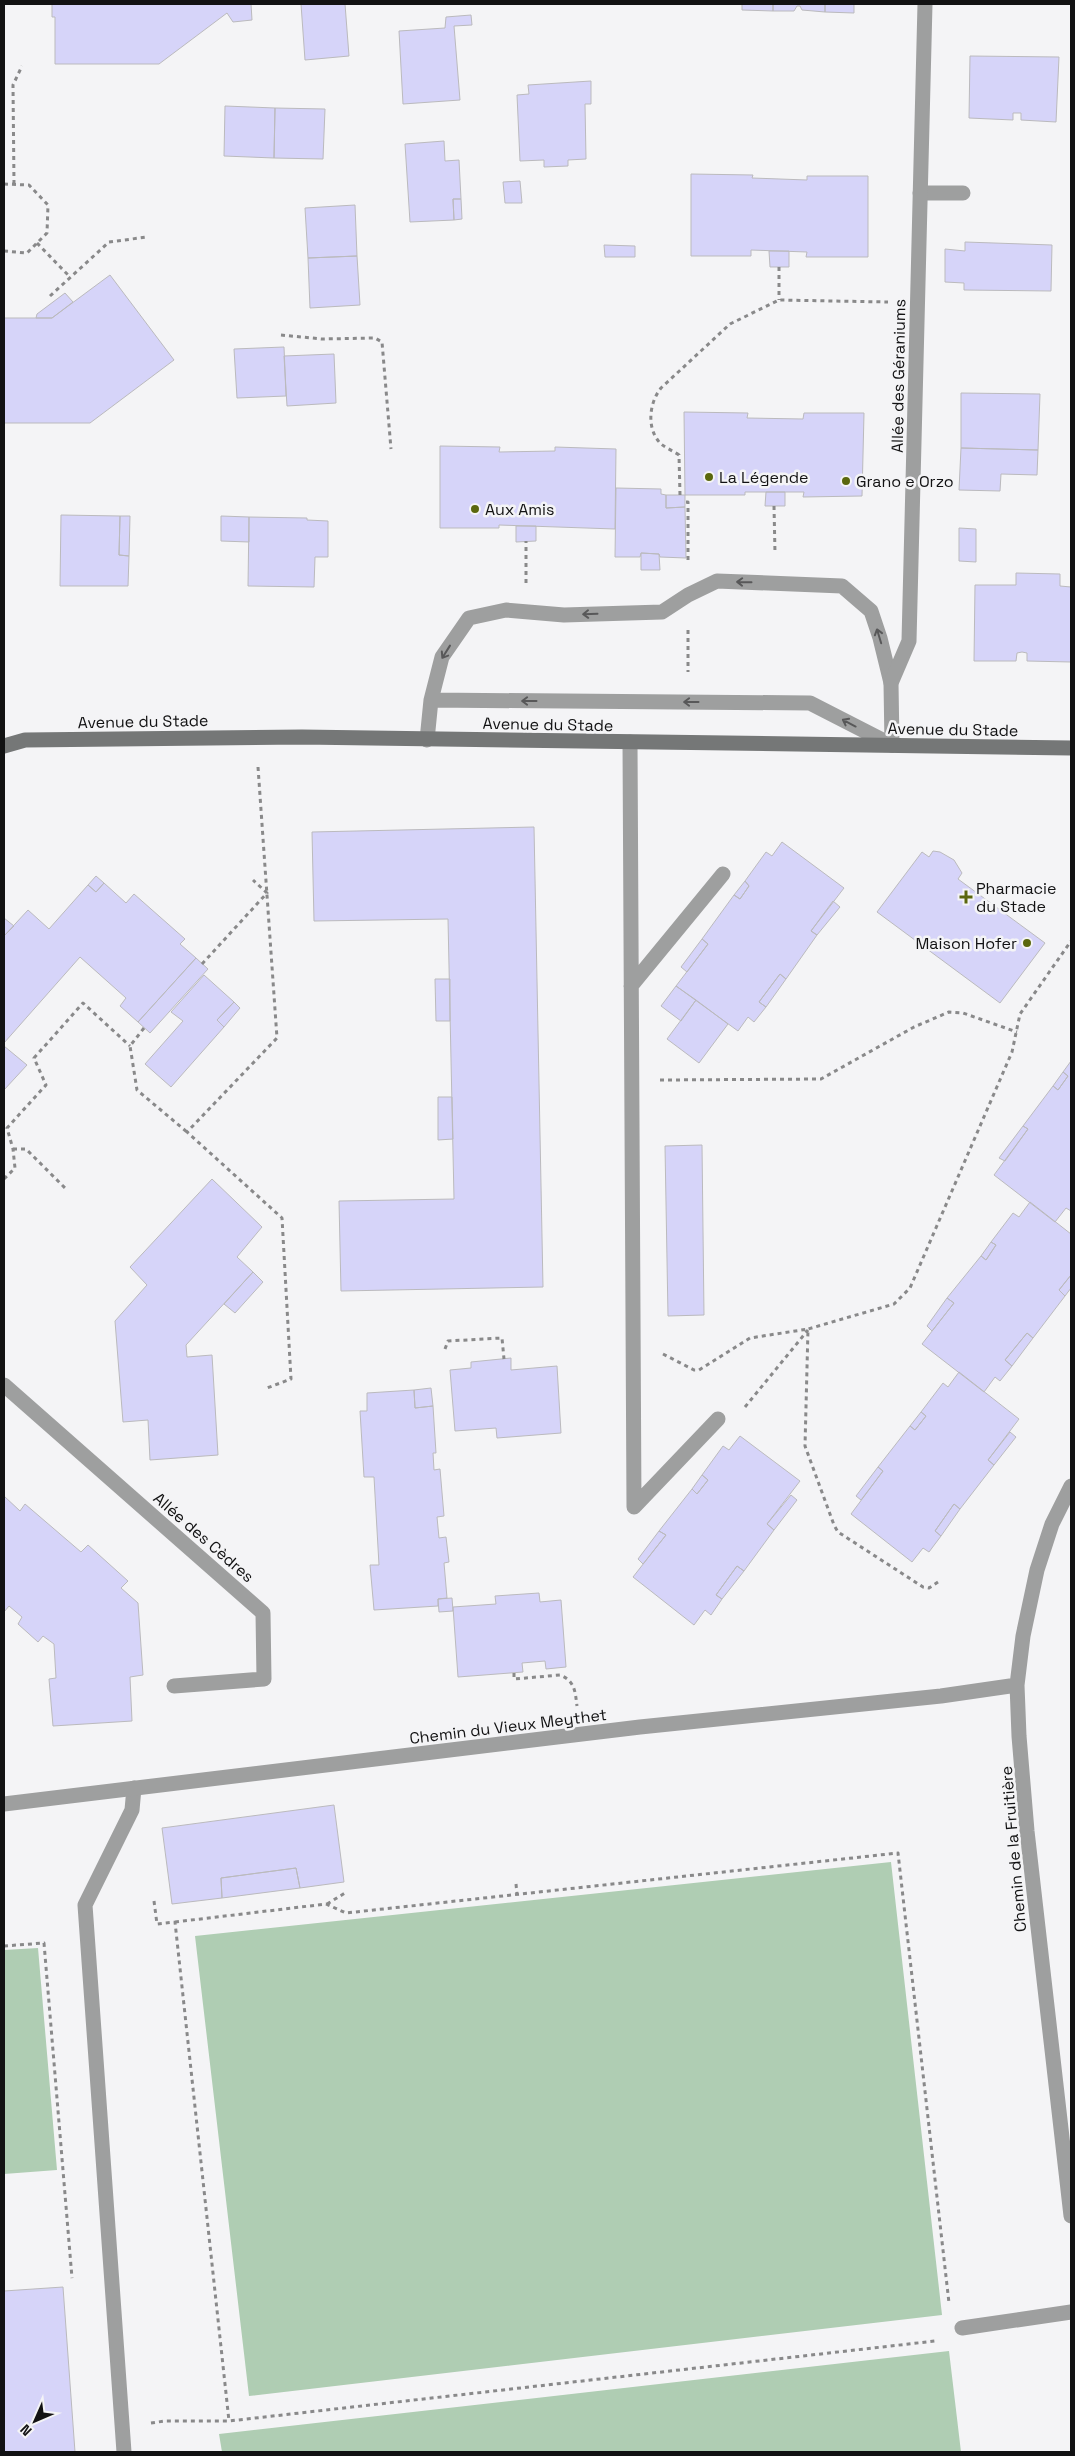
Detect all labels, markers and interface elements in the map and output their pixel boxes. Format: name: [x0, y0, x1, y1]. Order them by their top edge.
street label: Allée des Géraniums: [887, 299, 910, 453]
place label: La Légende: [719, 467, 809, 488]
marker: La Légende: [703, 471, 715, 483]
place label: Grano e Orzo: [856, 471, 954, 492]
marker: Grano e Orzo: [840, 475, 852, 487]
place label: Aux Amis: [485, 499, 554, 520]
marker: Aux Amis: [469, 503, 481, 515]
one-way arrow: [736, 577, 752, 587]
one-way arrow: [582, 609, 598, 619]
one-way arrow: [874, 628, 884, 644]
one-way arrow: [441, 644, 451, 658]
one-way arrow: [521, 696, 537, 706]
one-way arrow: [683, 697, 700, 707]
street label: Avenue du Stade: [77, 710, 209, 733]
street label: Avenue du Stade: [482, 713, 614, 736]
one-way arrow: [841, 718, 856, 728]
street label: Avenue du Stade: [887, 718, 1019, 741]
place label: Pharmacie du Stade: [976, 878, 1056, 917]
marker: Pharmacie du Stade: [960, 891, 972, 903]
place label: Maison Hofer: [916, 933, 1017, 954]
marker: Maison Hofer: [1021, 937, 1033, 949]
street label: Allée des Cèdres: [149, 1488, 258, 1587]
street label: Chemin du Vieux Meythet: [408, 1704, 608, 1749]
street label: Chemin de la Fruitière: [996, 1765, 1031, 1933]
north arrow: [10, 2396, 60, 2446]
text: N: [16, 2421, 35, 2440]

